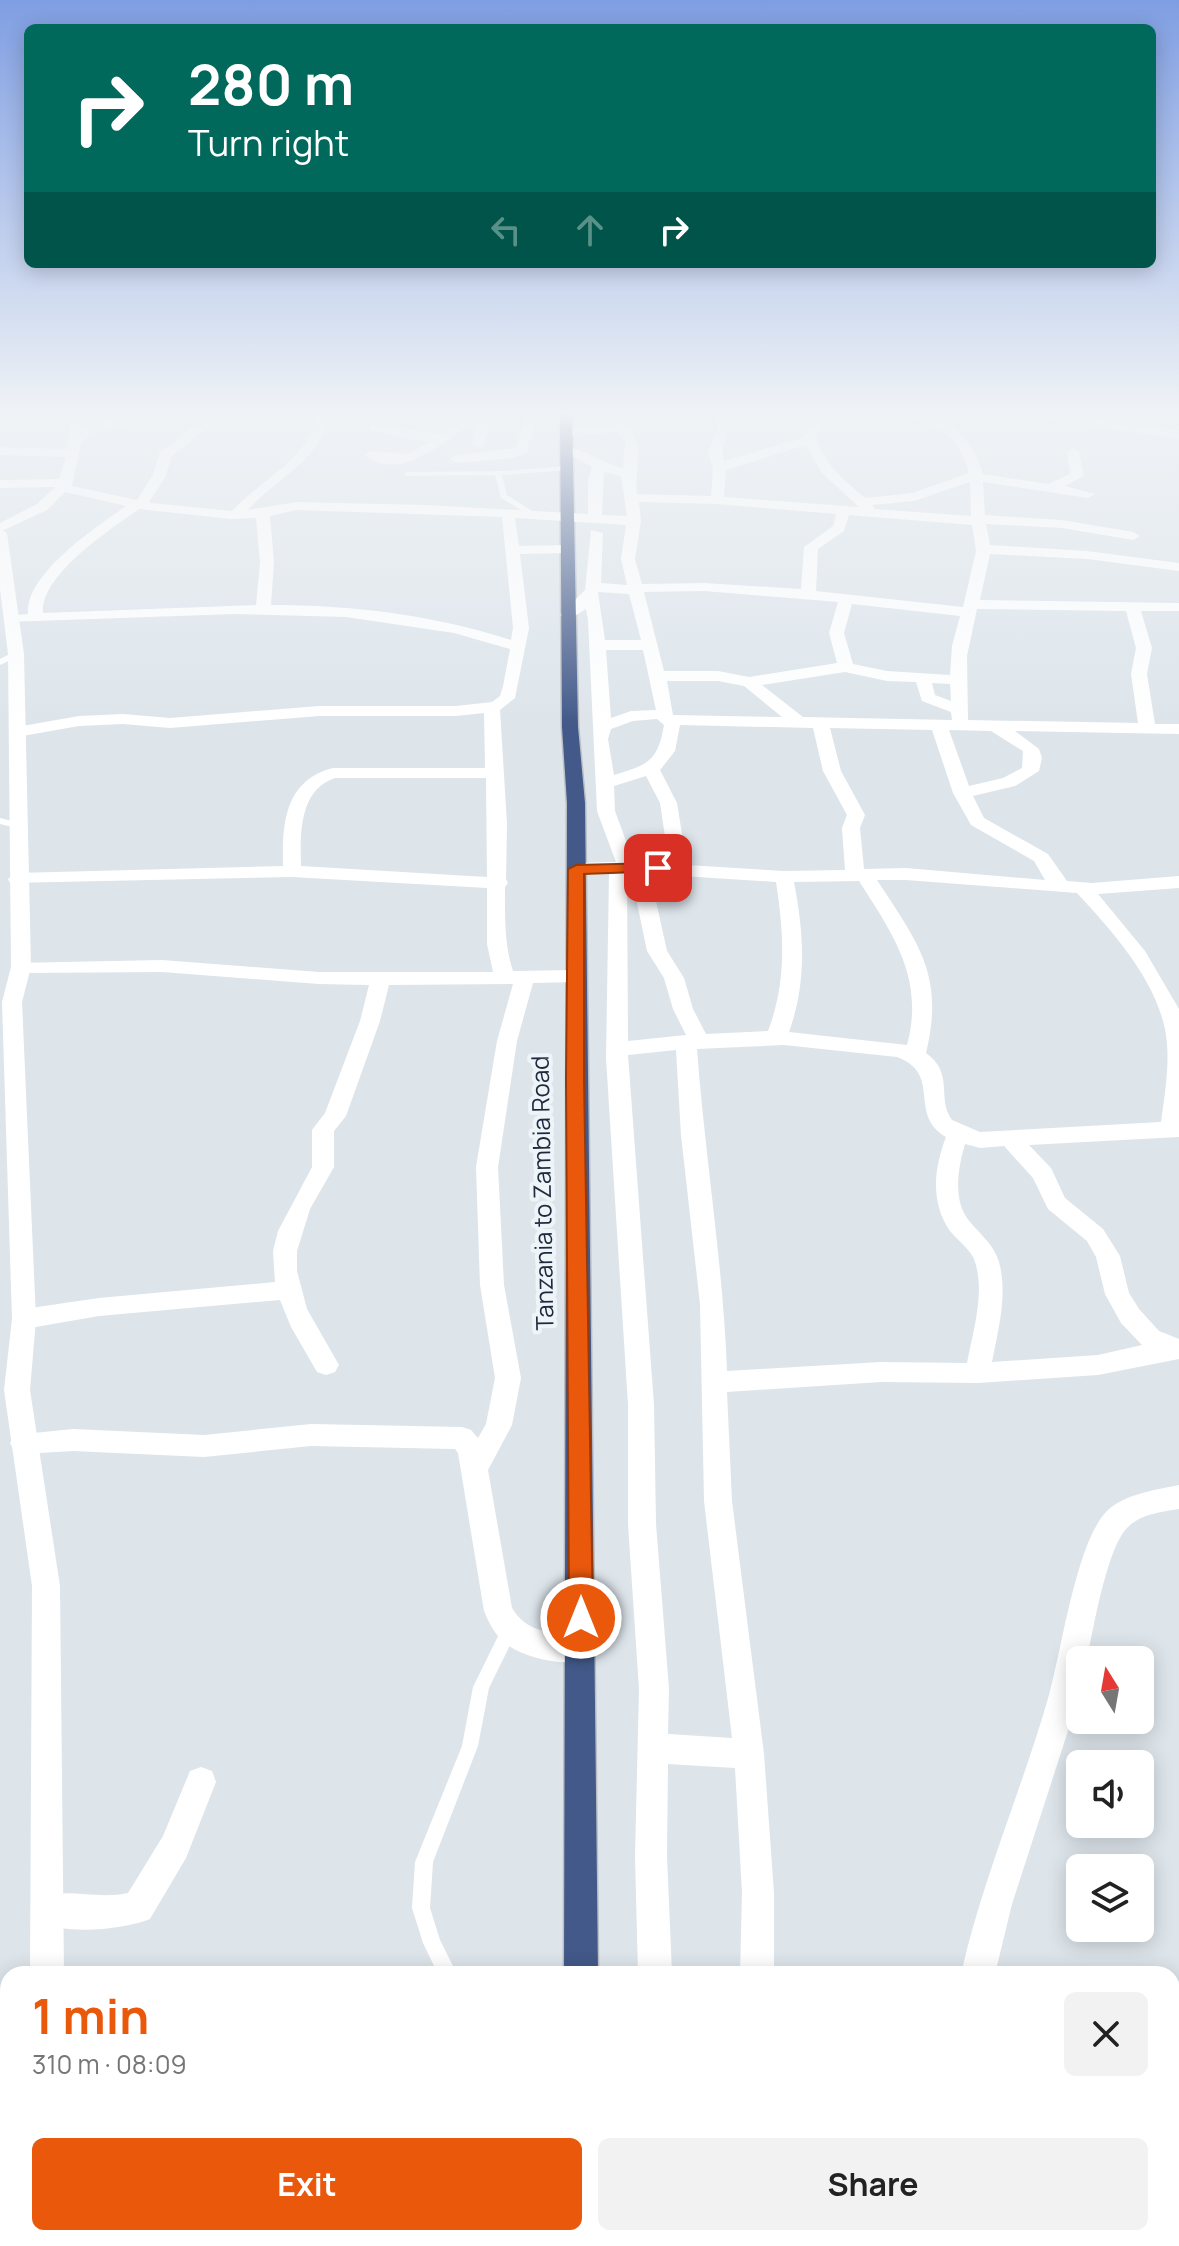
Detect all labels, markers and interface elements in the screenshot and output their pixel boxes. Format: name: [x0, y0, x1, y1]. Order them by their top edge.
text: 280 m: [188, 45, 354, 122]
icon: right: [56, 56, 160, 160]
text: Turn right: [188, 118, 349, 167]
icon: left: [484, 208, 528, 252]
icon: ahead: [568, 208, 612, 252]
icon: right: [652, 208, 696, 252]
pin: [624, 834, 692, 902]
icon: arrive: [636, 846, 680, 890]
street label: Tanzania to Zambia Road: [523, 1055, 560, 1331]
position arrow: [539, 1576, 623, 1660]
north arrow: [1066, 1646, 1154, 1734]
map controls: [1066, 1646, 1154, 1942]
button: sound: [1066, 1750, 1154, 1838]
button: layers: [1066, 1854, 1154, 1942]
text: 1 min: [32, 1983, 149, 2048]
button: close: [1064, 1992, 1148, 2076]
text: 310 m · 08:09: [32, 2046, 187, 2082]
button: Exit: [32, 2138, 582, 2230]
button: Share: [598, 2138, 1148, 2230]

